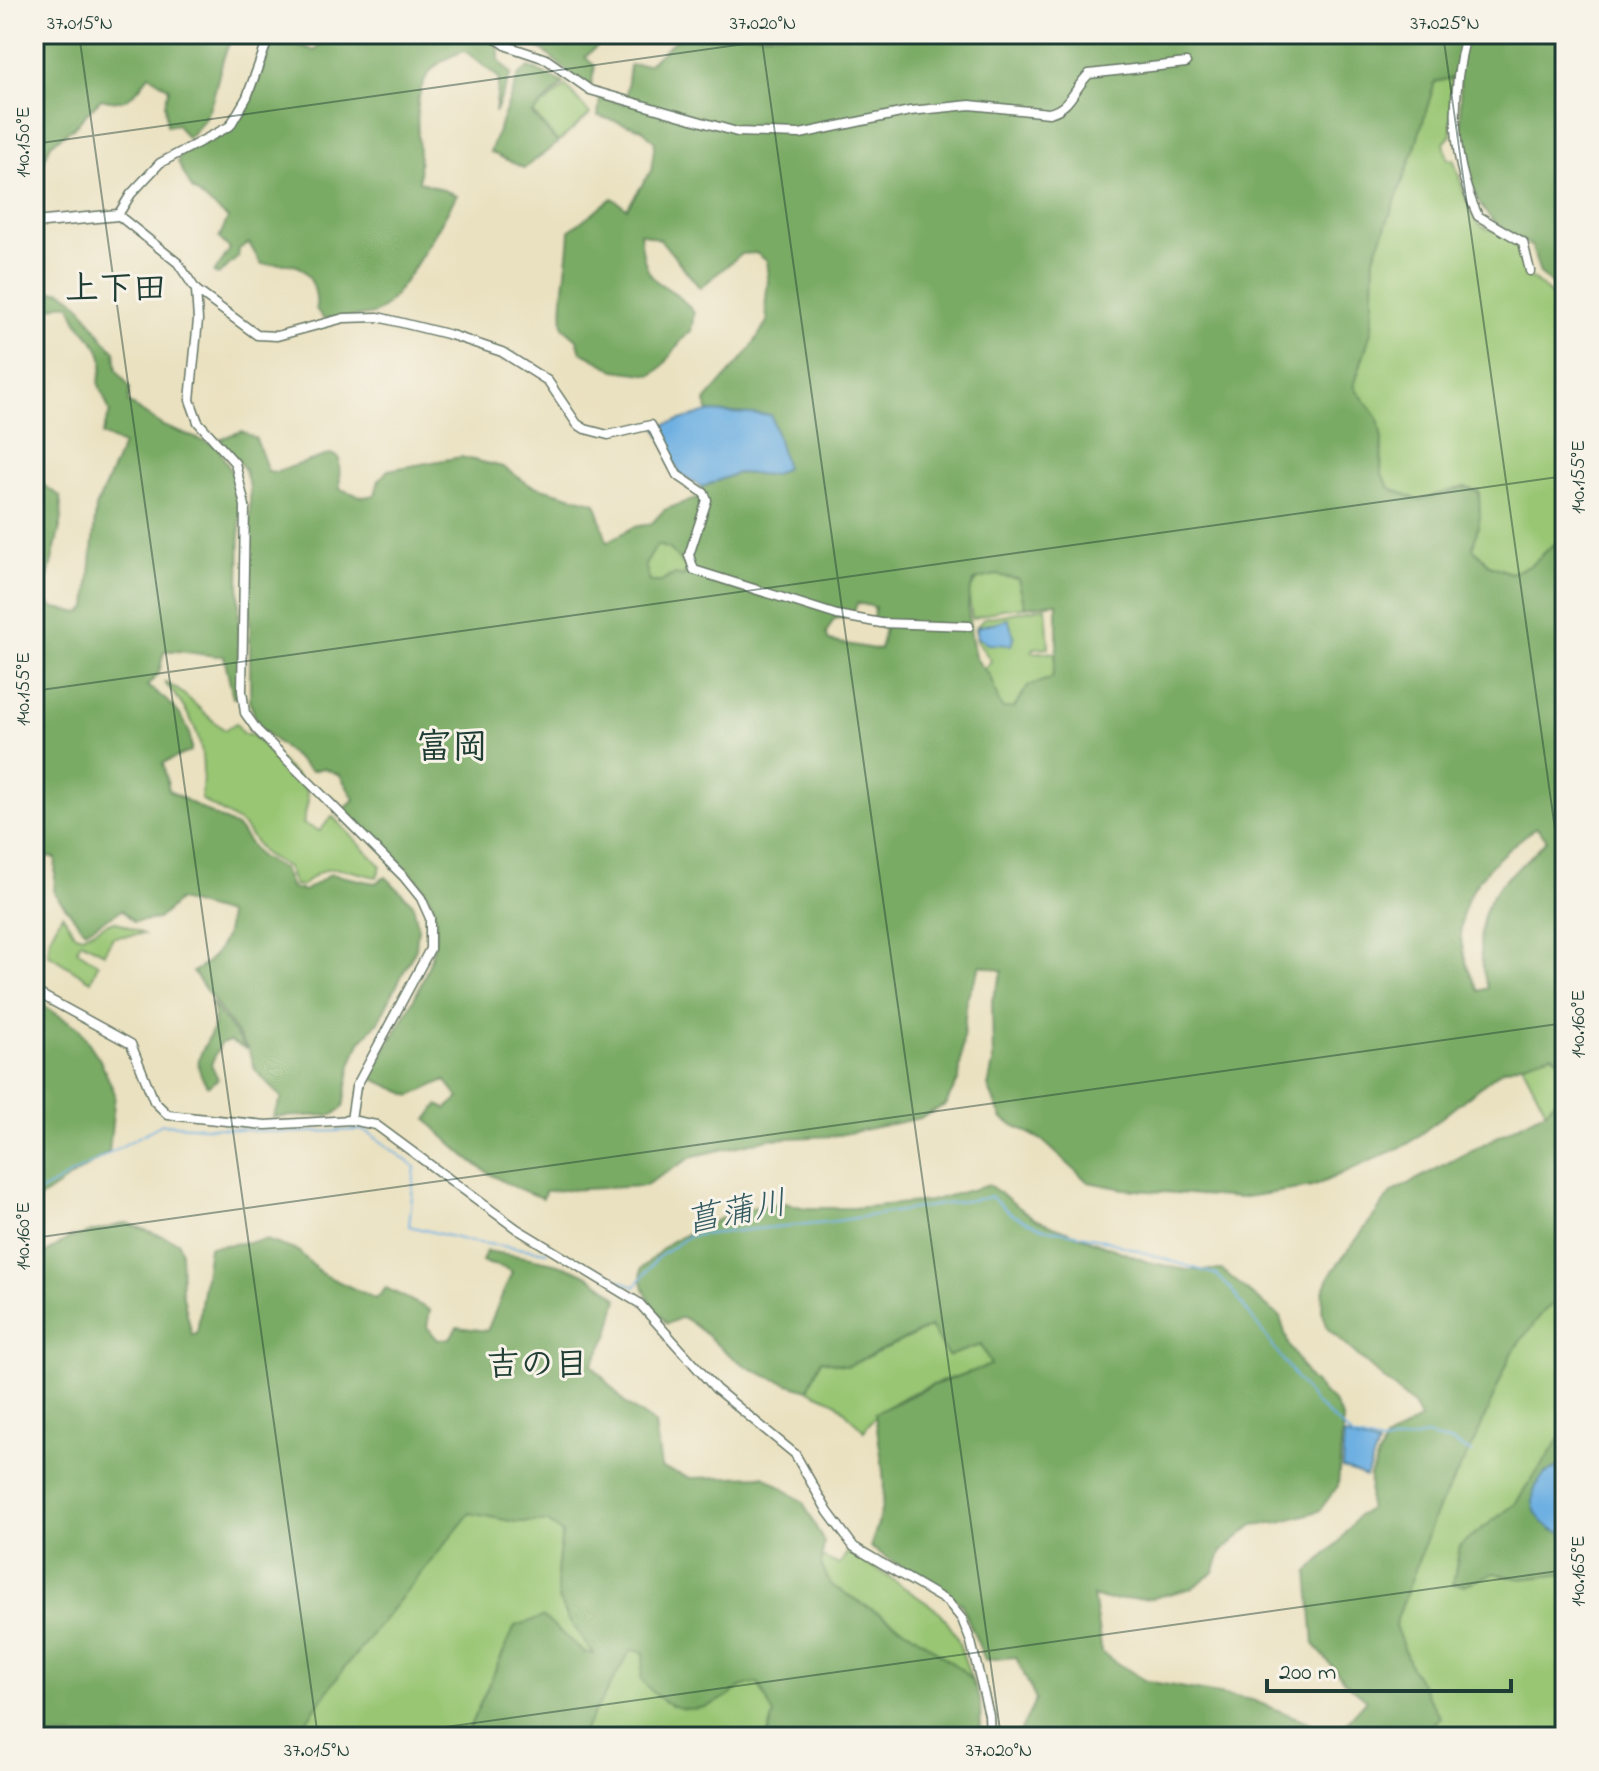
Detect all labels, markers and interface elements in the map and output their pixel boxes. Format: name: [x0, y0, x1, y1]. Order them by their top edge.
text: 37.015°N: [47, 10, 113, 39]
text: 37.020°N: [730, 10, 796, 39]
text: 37.025°N: [1410, 10, 1480, 39]
text: 140.150°E: [10, 106, 39, 178]
district label: 上下田: [65, 266, 167, 316]
text: 140.155°E: [1565, 440, 1594, 514]
text: 140.155°E: [10, 652, 39, 726]
district label: 富岡: [416, 723, 488, 776]
text: 140.160°E: [1565, 990, 1594, 1058]
water label: 菖蒲川: [682, 1180, 792, 1248]
text: 140.160°E: [10, 1202, 39, 1270]
district label: 吉の目: [486, 1342, 588, 1392]
text: 140.165°E: [1565, 1535, 1594, 1607]
scale bar: [1267, 1643, 1511, 1693]
text: 200 m: [1279, 1656, 1336, 1691]
text: 37.015°N: [284, 1737, 350, 1766]
text: 37.020°N: [966, 1737, 1032, 1766]

